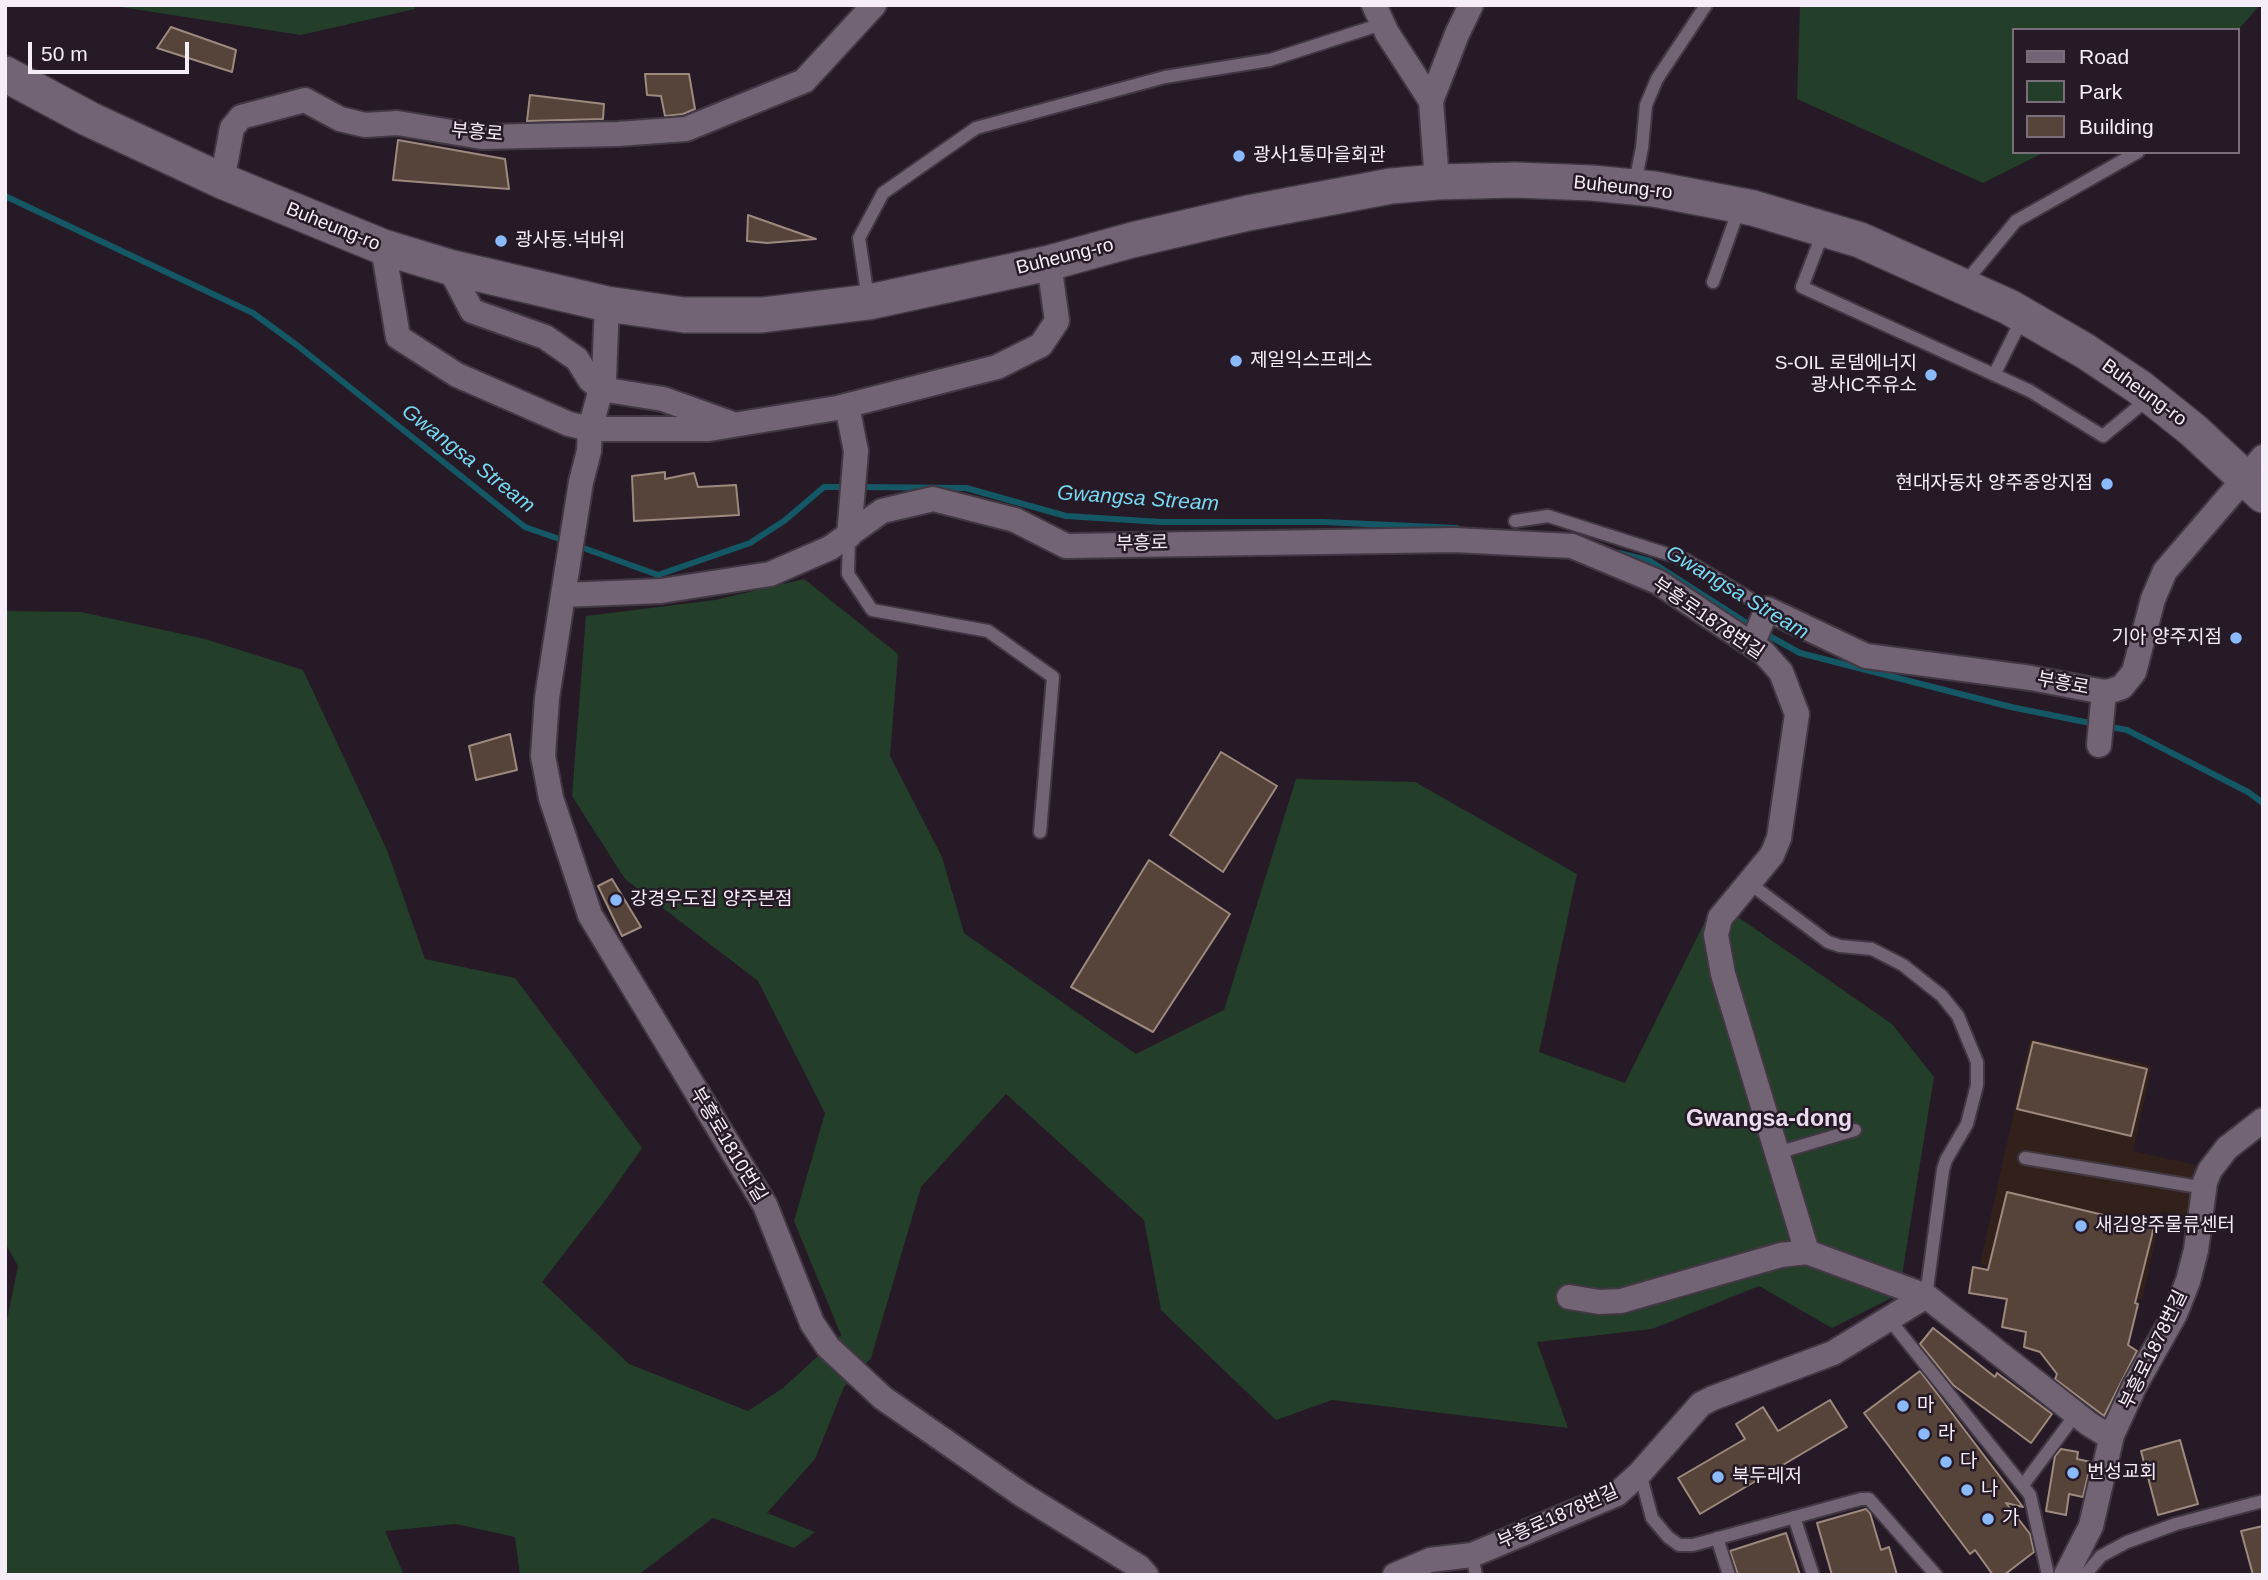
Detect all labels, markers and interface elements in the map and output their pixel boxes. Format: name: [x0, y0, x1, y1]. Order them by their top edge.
scale bar: [32, 28, 192, 72]
legend: [2012, 28, 2240, 154]
text: 50 m: [41, 42, 88, 65]
text: Road: [2079, 45, 2129, 68]
text: Park: [2079, 80, 2122, 103]
text: Building: [2079, 115, 2154, 138]
street label: 부흥로: [450, 119, 504, 147]
place label: 광사1통마을회관: [1253, 145, 1386, 167]
marker: 광사1통마을회관: [1231, 148, 1247, 164]
street label: Buheung-ro: [1572, 171, 1674, 205]
street label: Buheung-ro: [283, 198, 383, 256]
place label: 광사동.넉바위: [515, 230, 625, 252]
marker: 광사동.넉바위: [493, 233, 509, 249]
street label: Buheung-ro: [1014, 234, 1116, 280]
place label: 제일익스프레스: [1250, 350, 1372, 372]
marker: 제일익스프레스: [1228, 353, 1244, 369]
place label: S-OIL 로뎀에너지 광사IC주유소: [1775, 353, 1917, 397]
street label: Buheung-ro: [2097, 355, 2191, 431]
marker: S-OIL 로뎀에너지 광사IC주유소: [1923, 367, 1939, 383]
water label: Gwangsa Stream: [396, 399, 540, 519]
place label: 현대자동차 양주중앙지점: [1895, 473, 2093, 495]
marker: 현대자동차 양주중앙지점: [2099, 476, 2115, 492]
water label: Gwangsa Stream: [1056, 481, 1220, 517]
street label: 부흥로: [1116, 532, 1168, 556]
water label: Gwangsa Stream: [1661, 540, 1813, 646]
street label: 부흥로1878번길: [1648, 573, 1768, 665]
place label: 기아 양주지점: [2112, 627, 2222, 649]
marker: 기아 양주지점: [2228, 630, 2244, 646]
street label: 부흥로: [2035, 668, 2091, 700]
place label: 강경우도집 양주본점: [630, 889, 793, 911]
marker: 강경우도집 양주본점: [608, 892, 624, 908]
street label: 부흥로1810번길: [685, 1084, 771, 1206]
district label: Gwangsa-dong: [1686, 1106, 1852, 1134]
place label: 새김양주물류센터: [2095, 1215, 2235, 1237]
marker: 새김양주물류센터: [2073, 1218, 2089, 1234]
street label: 부흥로1878번길: [2115, 1287, 2193, 1413]
place label: 마: [1917, 1395, 1934, 1417]
marker: 마: [1895, 1398, 1911, 1414]
place label: 라: [1938, 1423, 1955, 1445]
marker: 라: [1916, 1426, 1932, 1442]
place label: 다: [1960, 1451, 1977, 1473]
marker: 다: [1938, 1454, 1954, 1470]
place label: 번성교회: [2087, 1462, 2157, 1484]
marker: 번성교회: [2065, 1465, 2081, 1481]
place label: 북두레저: [1732, 1466, 1802, 1488]
marker: 북두레저: [1710, 1469, 1726, 1485]
place label: 나: [1981, 1479, 1998, 1501]
street label: 부흥로1878번길: [1494, 1480, 1622, 1554]
marker: 나: [1959, 1482, 1975, 1498]
place label: 가: [2002, 1508, 2019, 1530]
marker: 가: [1980, 1511, 1996, 1527]

